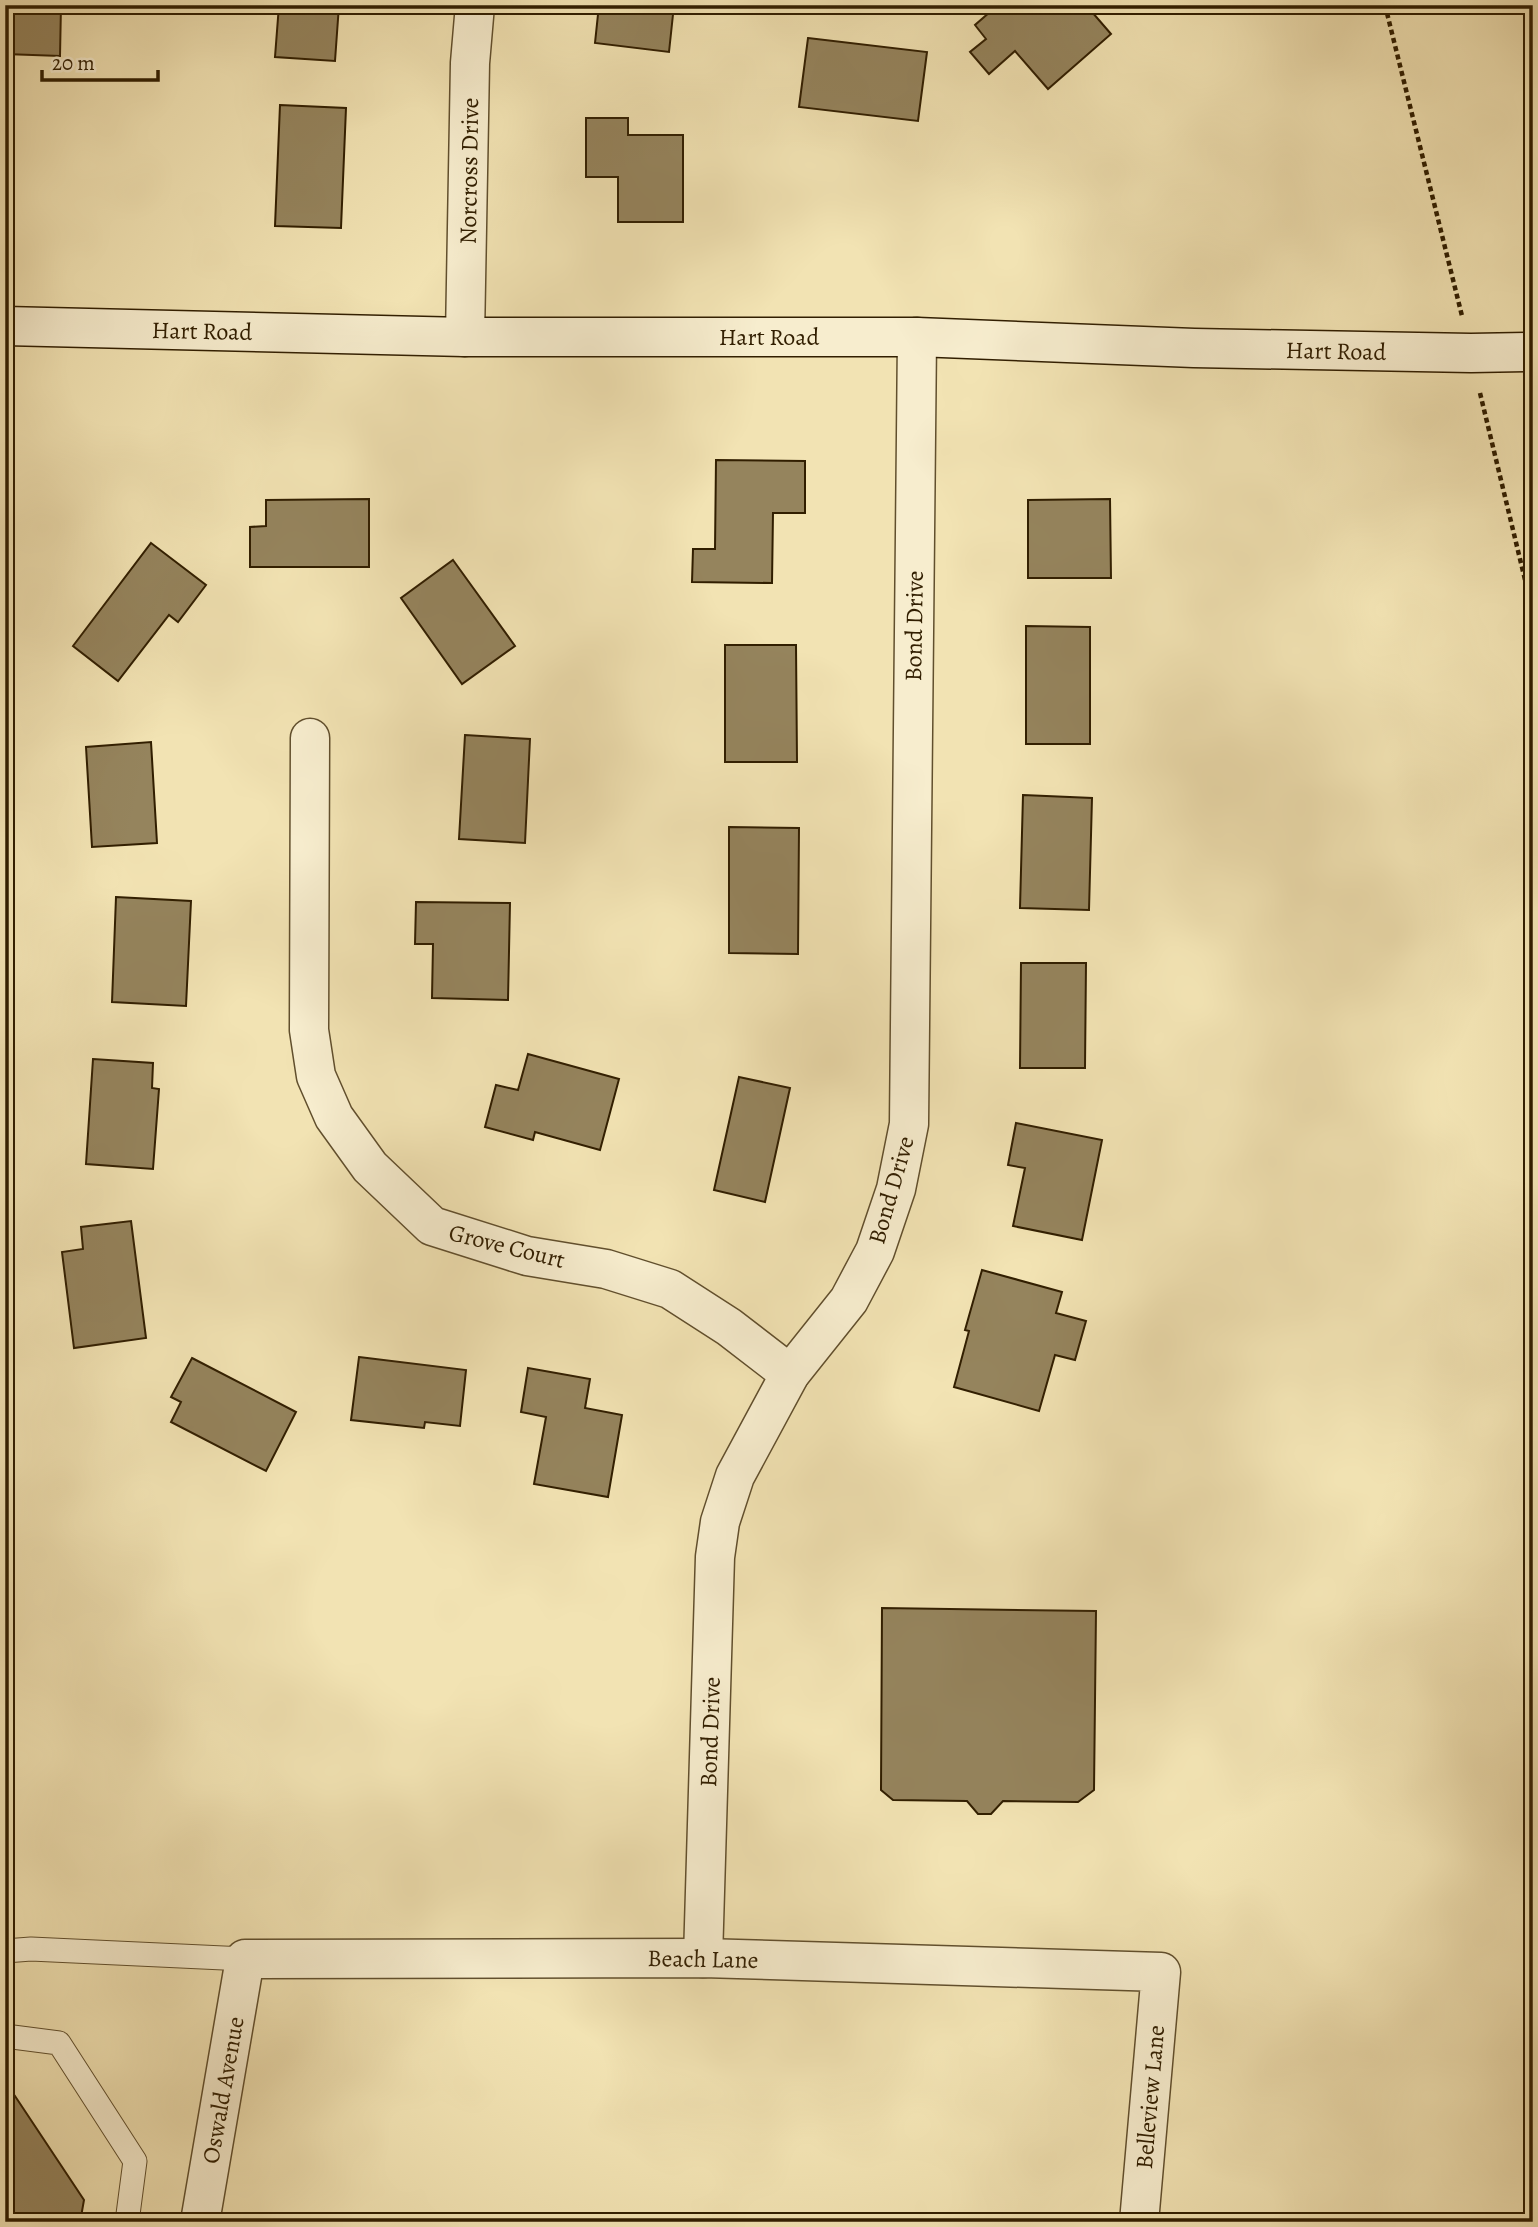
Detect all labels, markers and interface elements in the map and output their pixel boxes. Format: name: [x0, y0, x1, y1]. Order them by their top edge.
scale bar: [42, 38, 158, 82]
text: 20 m: [52, 49, 95, 77]
street label: Norcross Drive: [452, 97, 486, 245]
street label: Hart Road: [151, 314, 253, 348]
street label: Hart Road: [719, 321, 819, 353]
street label: Hart Road: [1285, 334, 1387, 368]
street label: Bond Drive: [897, 570, 931, 682]
street label: Bond Drive: [860, 1132, 922, 1248]
street label: Grove Court: [446, 1216, 568, 1276]
street label: Bond Drive: [692, 1676, 728, 1788]
street label: Beach Lane: [647, 1942, 759, 1976]
street label: Oswald Avenue: [194, 2014, 252, 2166]
street label: Belleview Lane: [1128, 2024, 1172, 2170]

